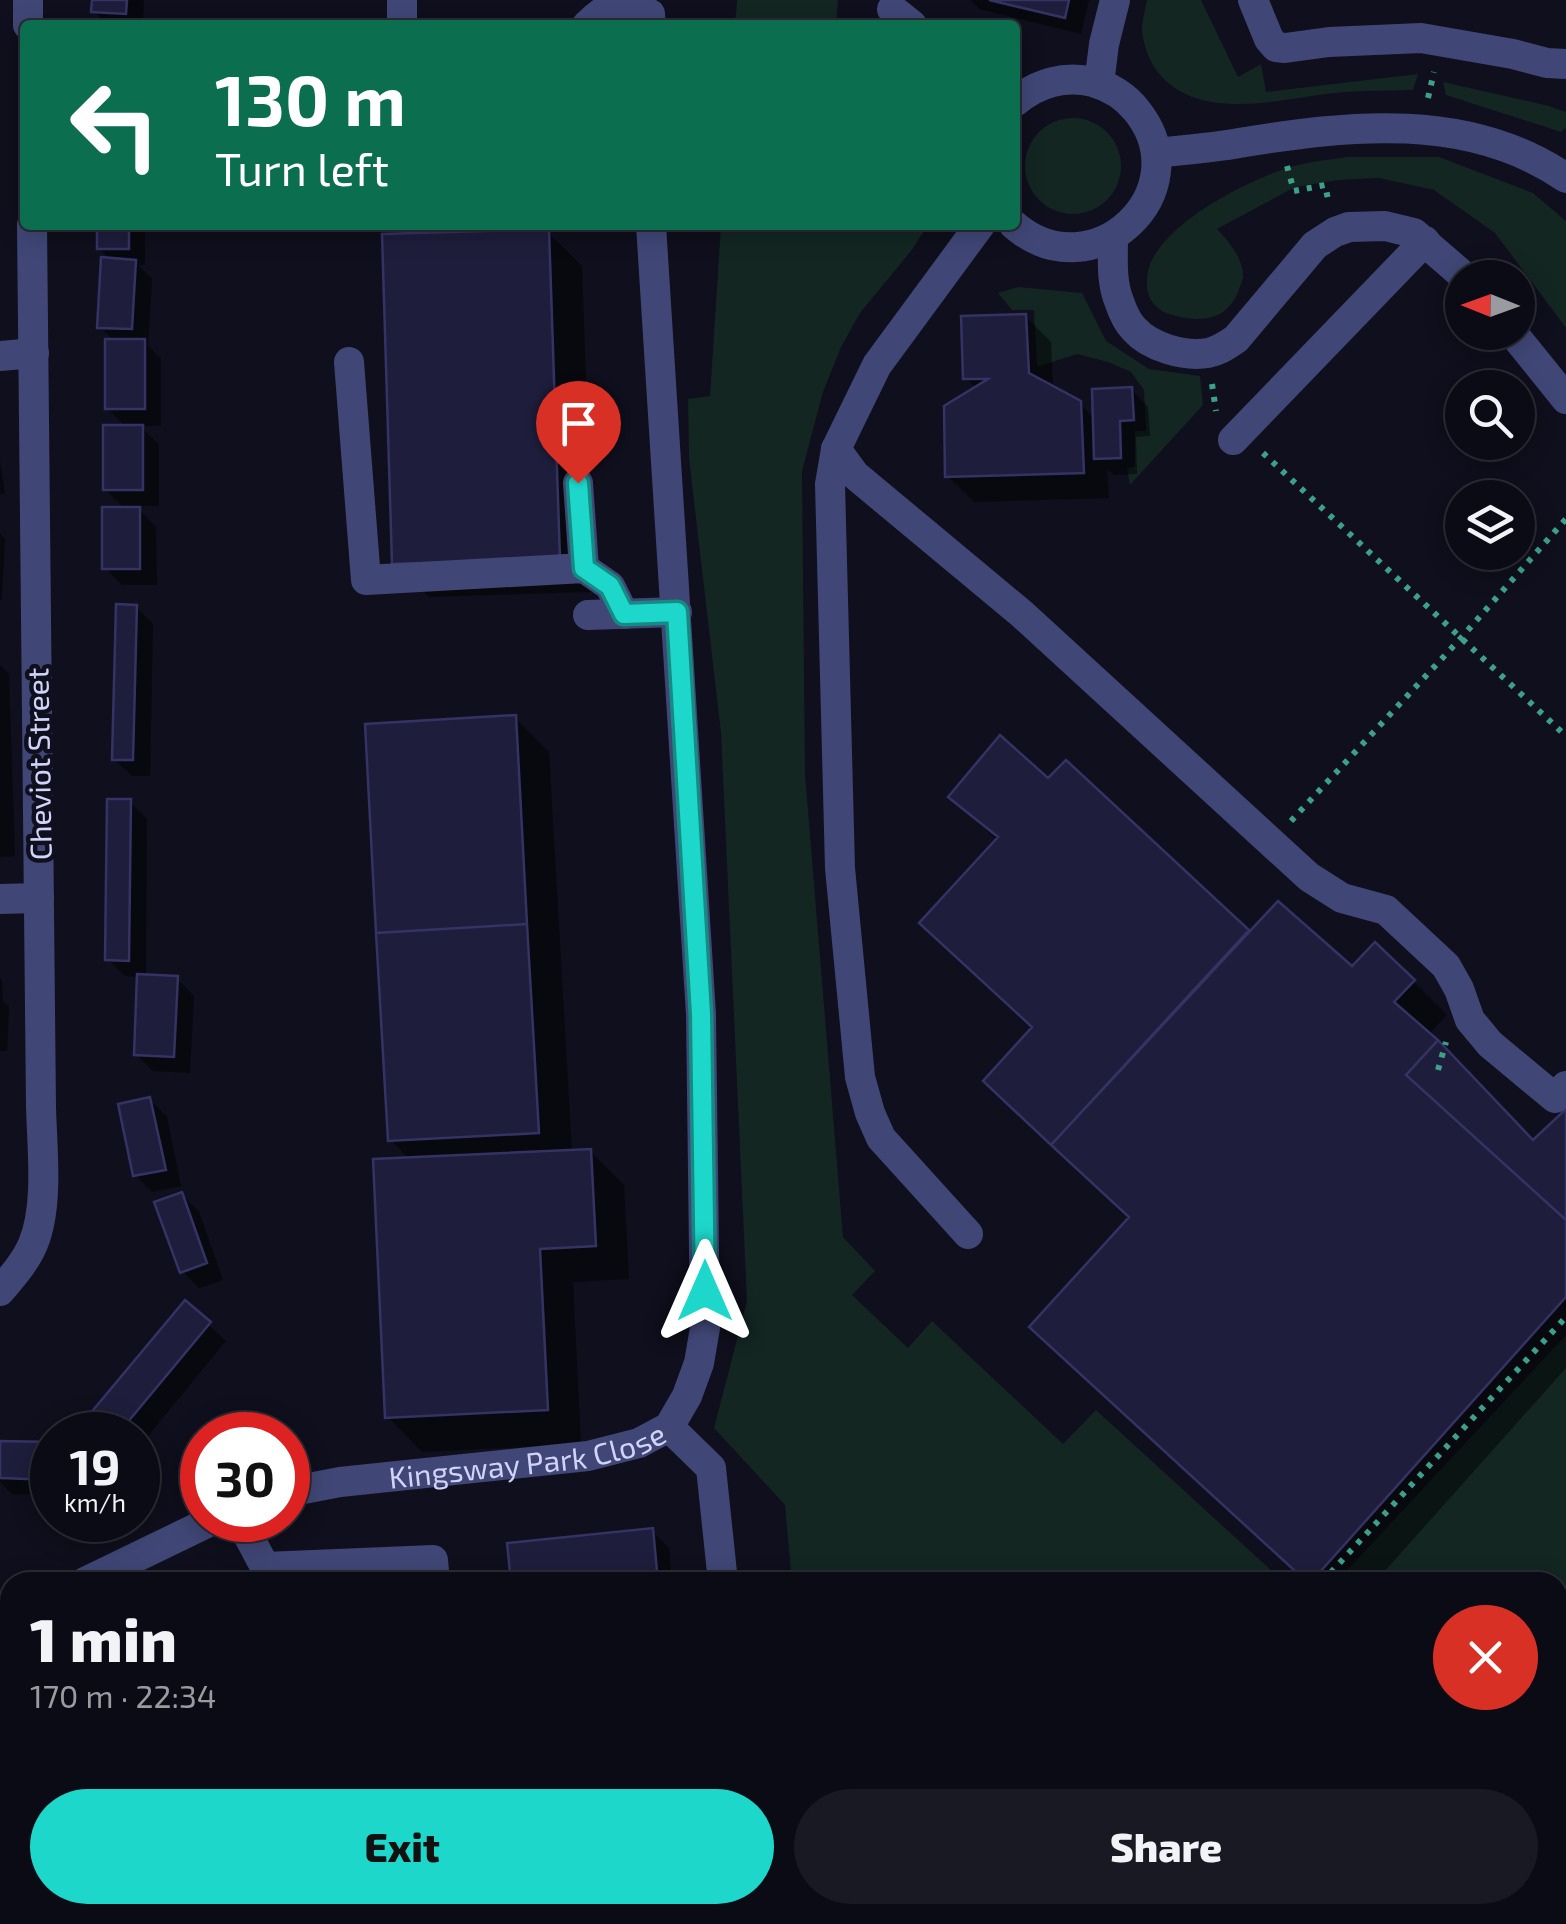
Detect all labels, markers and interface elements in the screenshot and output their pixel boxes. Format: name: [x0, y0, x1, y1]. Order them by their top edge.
text: 130 m: [215, 56, 406, 140]
icon: left: [50, 60, 180, 190]
text: Turn left: [215, 141, 389, 195]
north arrow: [1445, 260, 1535, 350]
map controls: [1445, 260, 1535, 570]
button: search: [1445, 370, 1535, 460]
pin: [536, 381, 621, 484]
icon: arrive: [551, 396, 606, 451]
button: layers: [1445, 480, 1535, 570]
street label: Cheviot Street: [18, 668, 58, 860]
position arrow: [653, 1239, 757, 1343]
speed limit sign: 30: [180, 1412, 310, 1542]
street label: Kingsway Park Close: [387, 1414, 671, 1495]
text: 19: [69, 1435, 121, 1495]
text: km/h: [64, 1487, 126, 1517]
text: 1 min: [30, 1602, 177, 1674]
button: close: [1433, 1605, 1538, 1710]
text: 170 m · 22:34: [30, 1676, 216, 1714]
button: Exit: [30, 1789, 774, 1904]
button: Share: [794, 1789, 1538, 1904]

